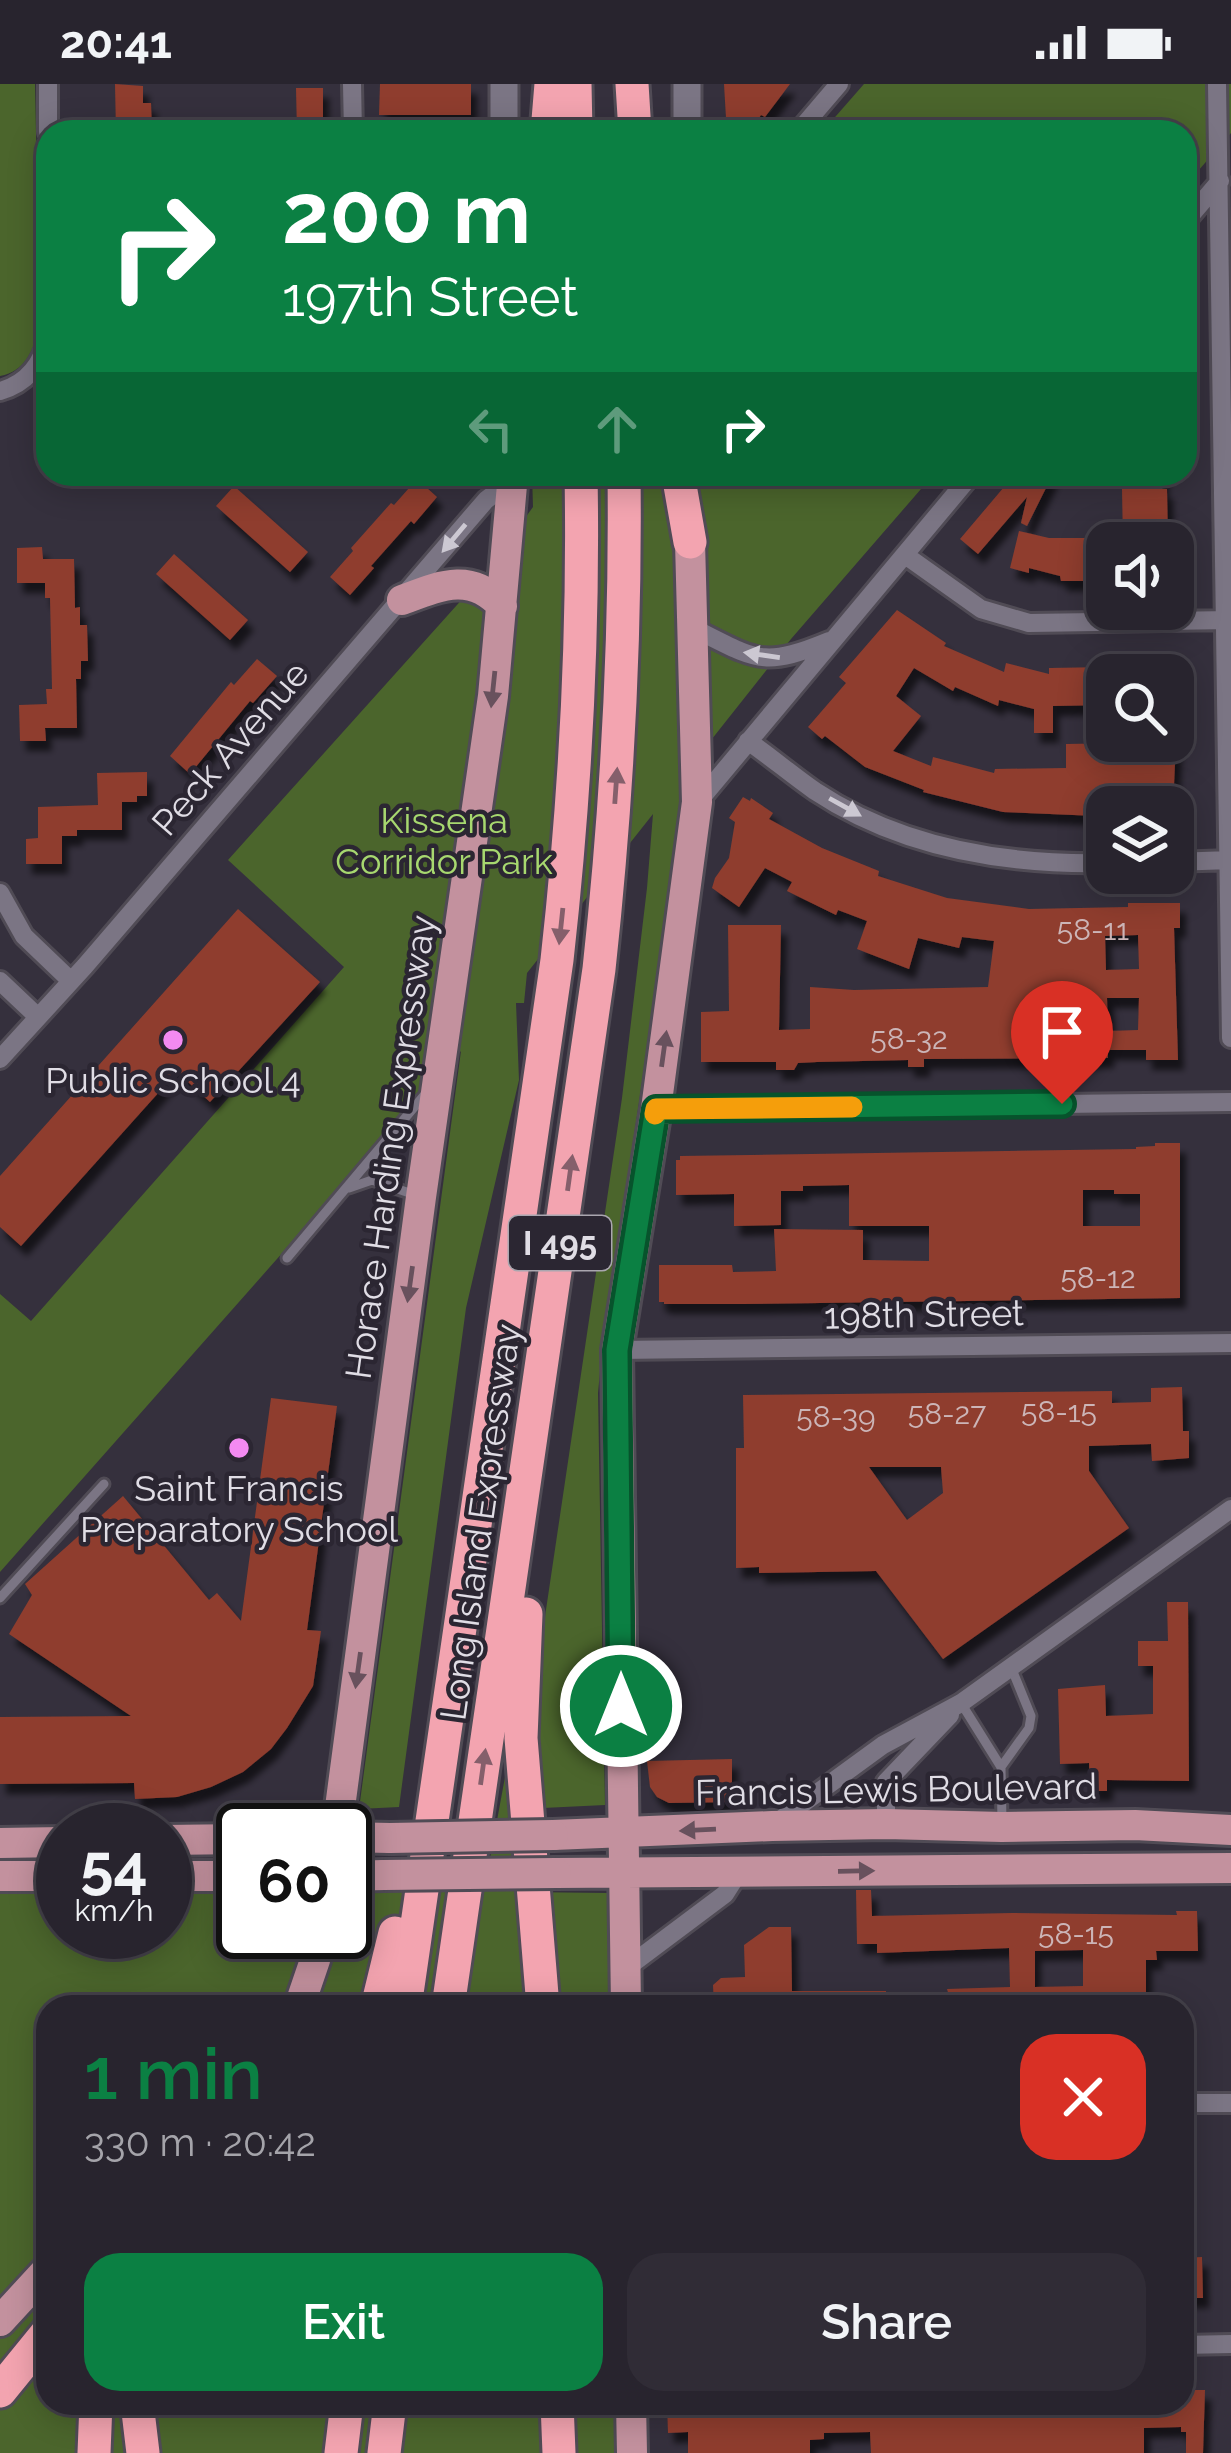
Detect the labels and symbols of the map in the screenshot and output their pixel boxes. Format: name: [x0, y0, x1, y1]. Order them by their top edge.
one-way arrow: [441, 523, 467, 553]
one-way arrow: [743, 645, 781, 664]
street label: Peck Avenue: [143, 653, 317, 843]
one-way arrow: [483, 671, 502, 708]
one-way arrow: [607, 767, 626, 804]
one-way arrow: [827, 796, 862, 817]
park label: Kissena Corridor Park: [335, 799, 553, 882]
one-way arrow: [551, 908, 570, 945]
street label: Horace Harding Expressway: [337, 912, 443, 1382]
house number: 58-11: [1057, 912, 1129, 947]
pin: [1011, 981, 1113, 1104]
house number: 58-32: [870, 1021, 948, 1056]
marker: Public School 4: [160, 1027, 186, 1053]
one-way arrow: [655, 1029, 674, 1067]
place label: Public School 4: [45, 1059, 301, 1101]
one-way arrow: [561, 1154, 580, 1191]
road number: I 495: [509, 1216, 611, 1270]
house number: 58-12: [1060, 1260, 1136, 1295]
one-way arrow: [400, 1265, 419, 1303]
street label: 198th Street: [824, 1291, 1024, 1337]
street label: Long Island Expressway: [431, 1321, 529, 1723]
house number: 58-15: [1021, 1394, 1097, 1429]
house number: 58-27: [908, 1396, 986, 1431]
house number: 58-39: [796, 1399, 876, 1434]
marker: Saint Francis Preparatory School: [226, 1435, 252, 1461]
place label: Saint Francis Preparatory School: [80, 1467, 398, 1550]
position arrow: [558, 1643, 684, 1769]
one-way arrow: [348, 1652, 367, 1689]
one-way arrow: [474, 1747, 493, 1785]
street label: Francis Lewis Boulevard: [695, 1764, 1097, 1814]
speed limit sign: 60: [216, 1803, 372, 1959]
one-way arrow: [678, 1821, 716, 1840]
one-way arrow: [838, 1861, 876, 1880]
house number: 58-15: [1038, 1916, 1114, 1951]

